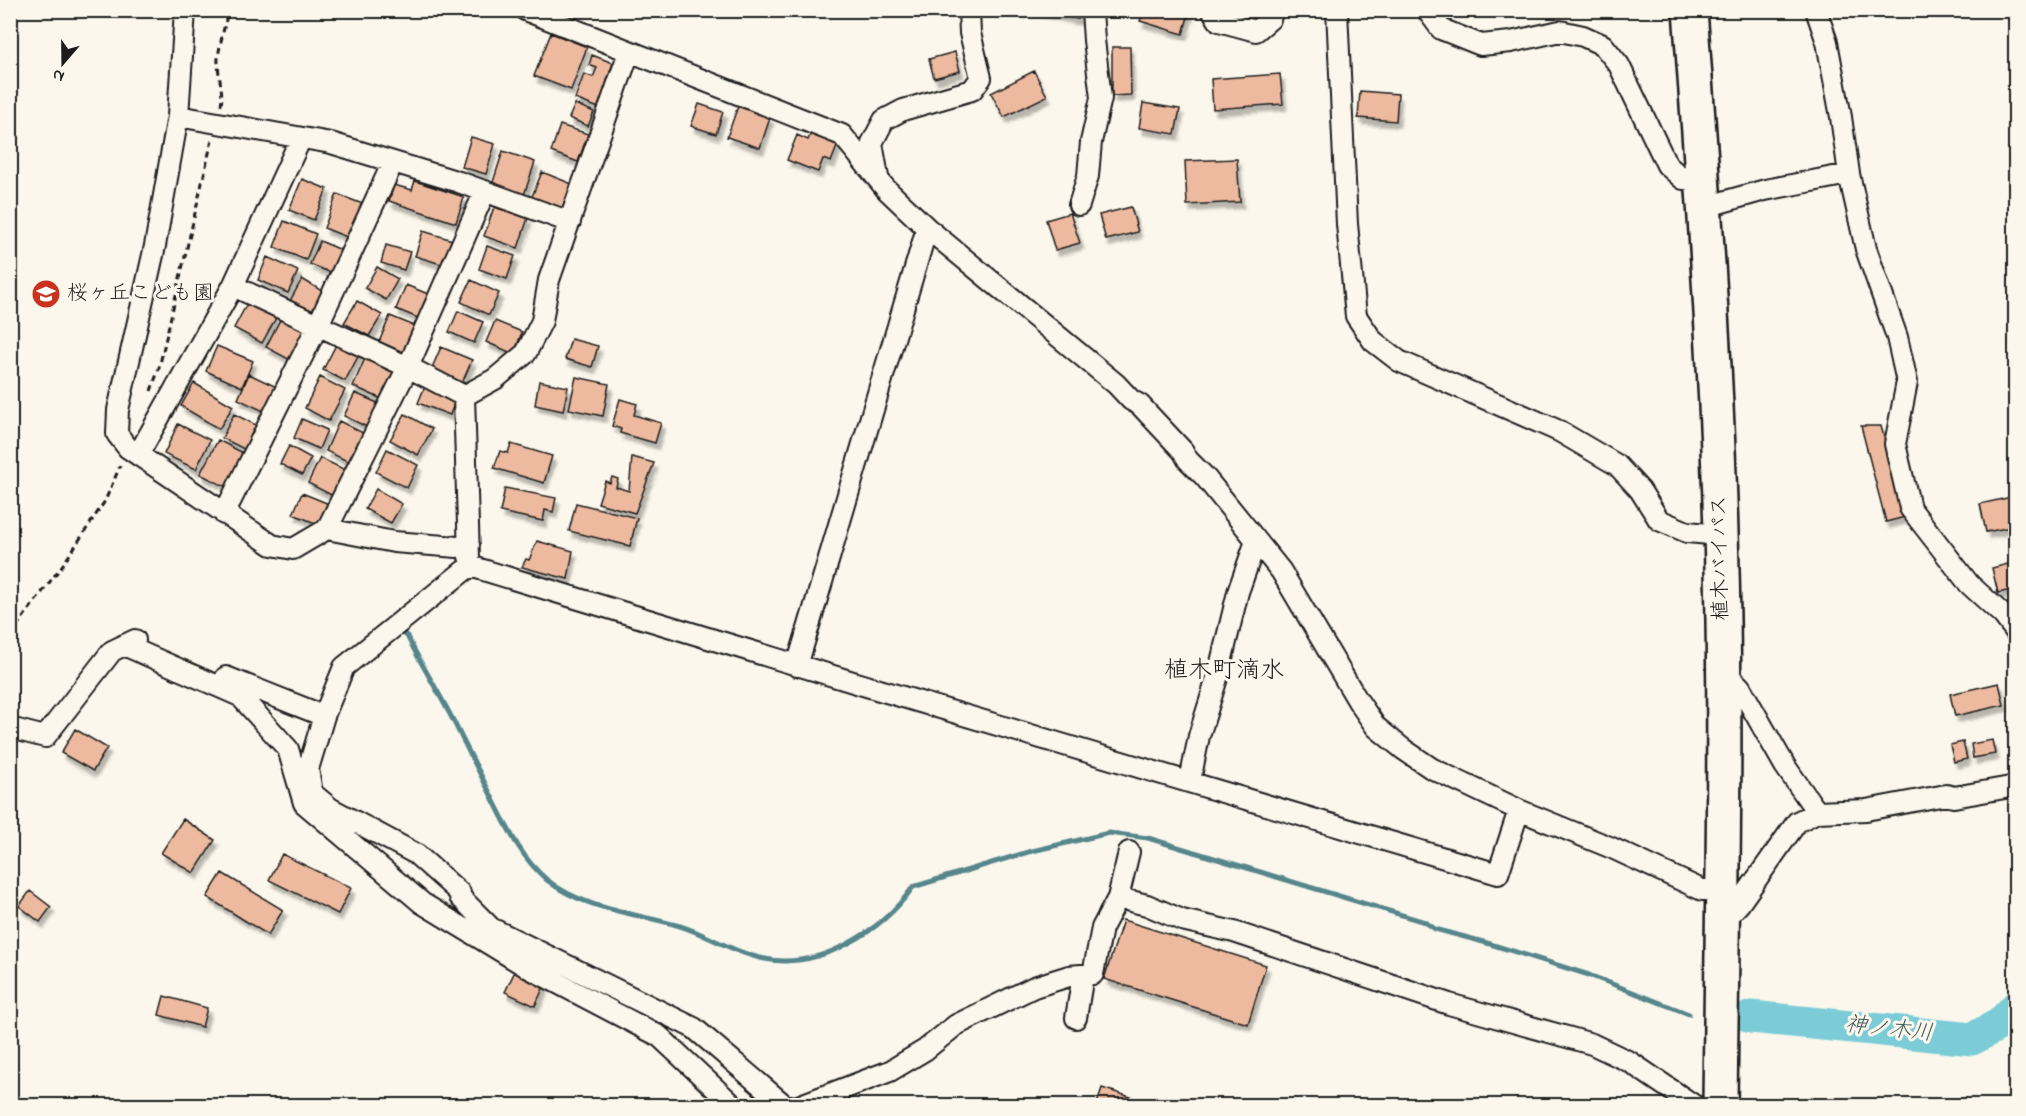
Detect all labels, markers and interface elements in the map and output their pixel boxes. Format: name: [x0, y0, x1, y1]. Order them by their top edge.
north arrow: [33, 33, 93, 93]
text: N: [49, 62, 68, 88]
school or university icon: 桜ヶ丘こども園: [30, 278, 62, 310]
place label: 桜ヶ丘こども園: [67, 279, 214, 309]
street label: 植木バイパス: [1705, 495, 1737, 621]
district label: 植木町滴水: [1164, 654, 1284, 689]
water label: 神ノ木川: [1844, 1009, 1934, 1051]

